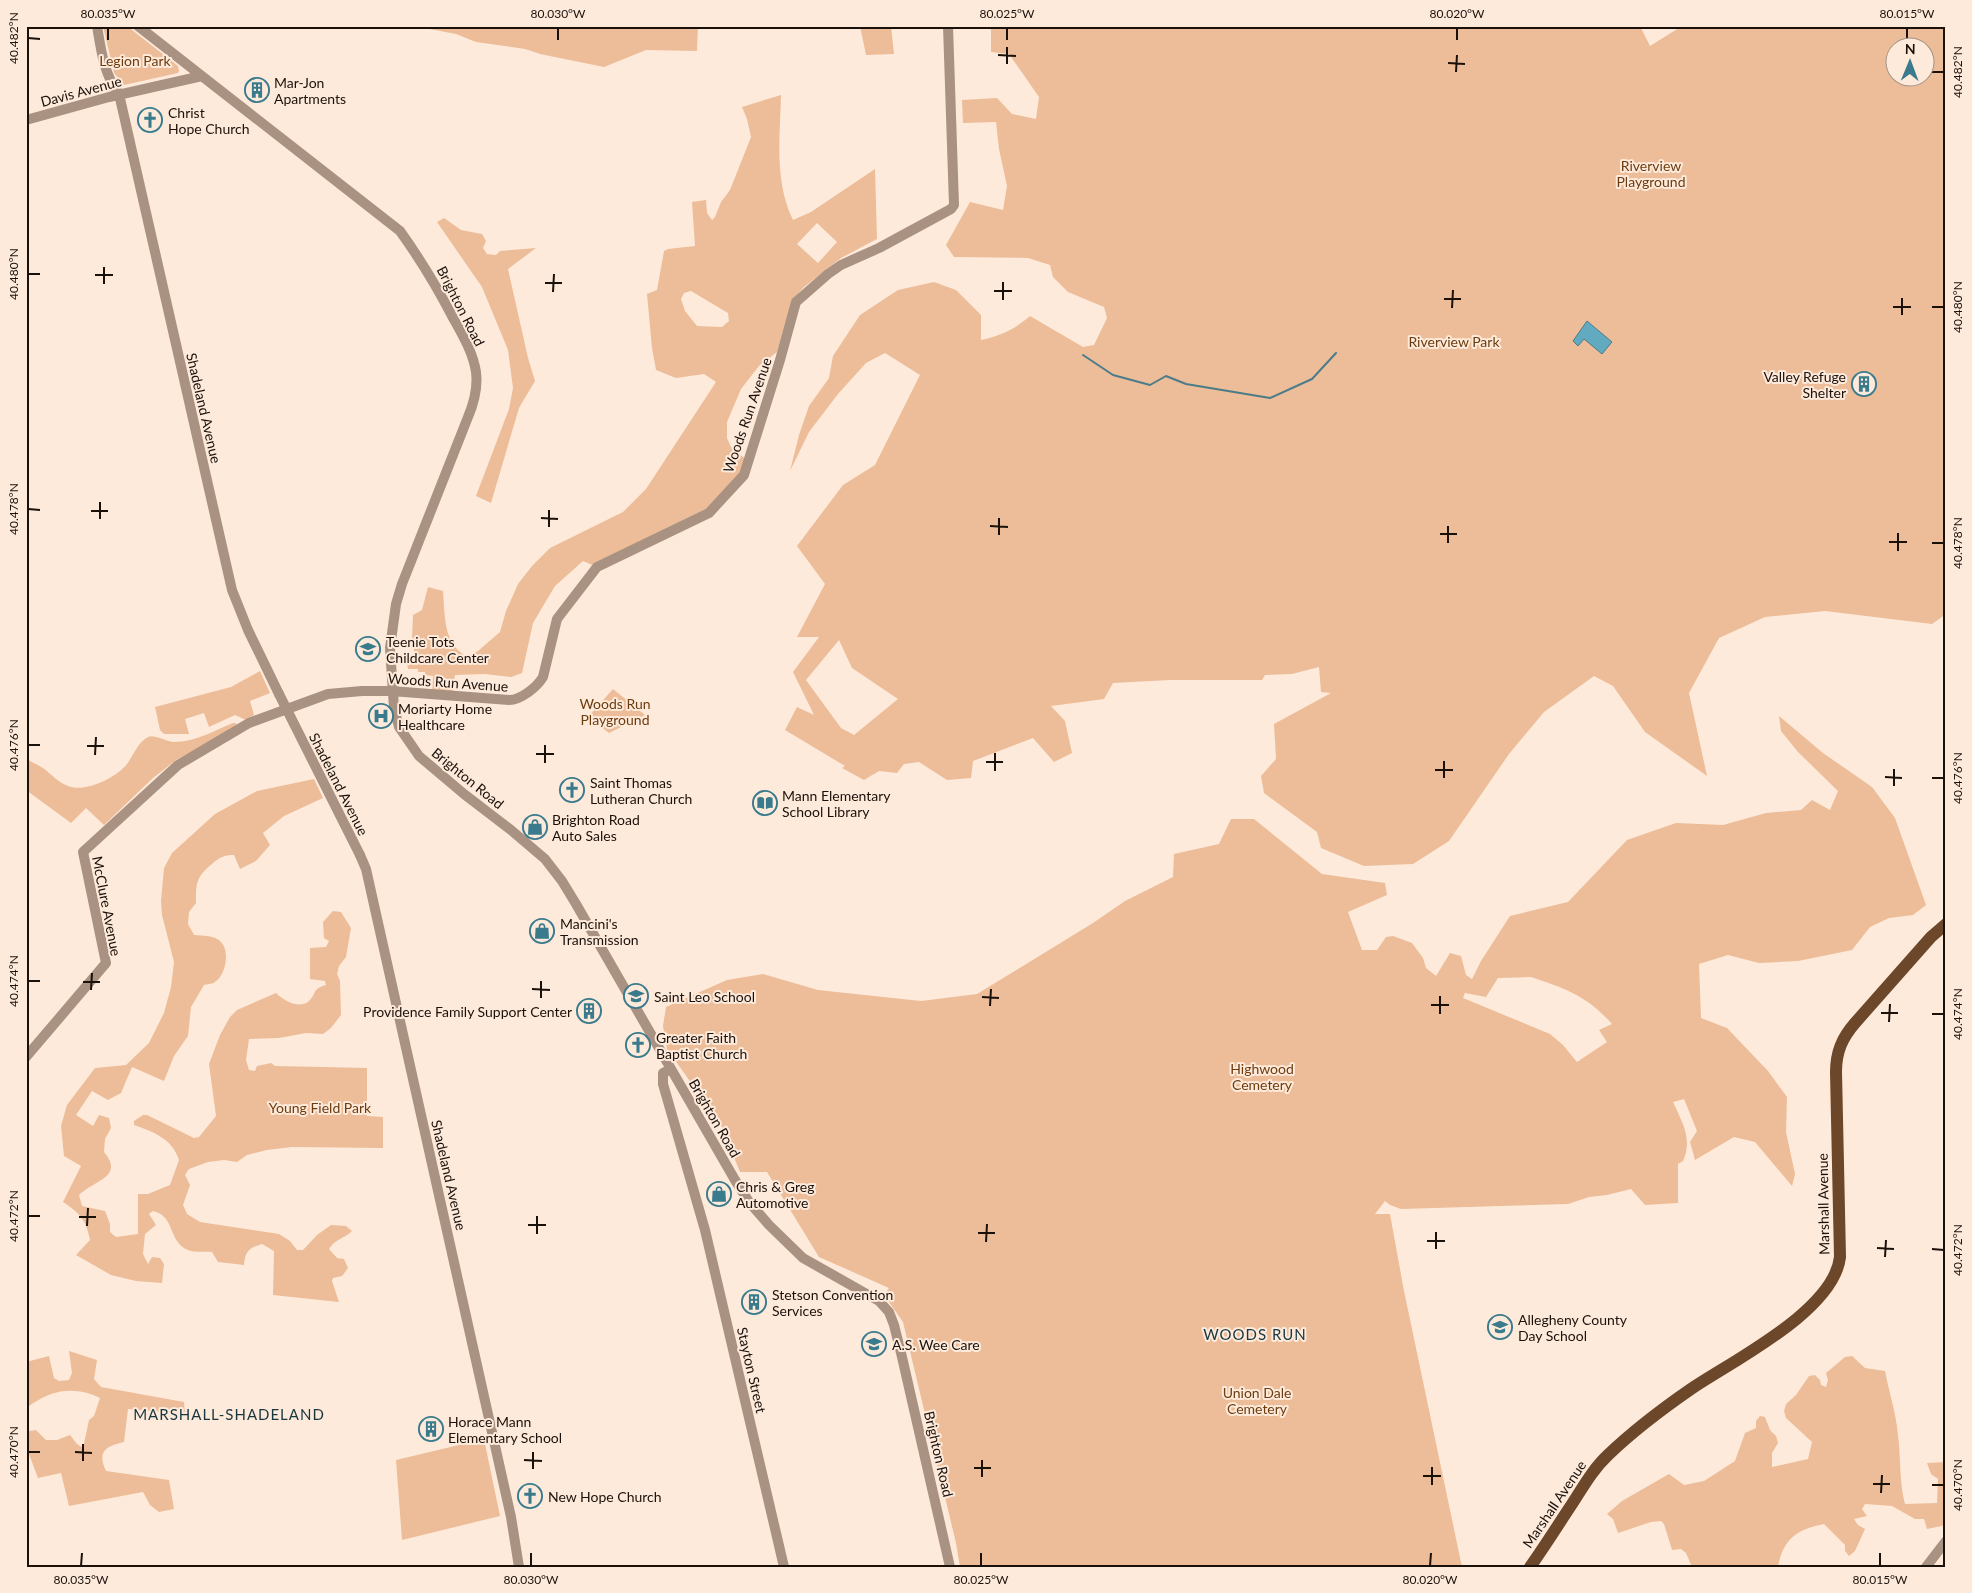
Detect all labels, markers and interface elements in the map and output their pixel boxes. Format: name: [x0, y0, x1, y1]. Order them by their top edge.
text: 80.035°W: [80, 6, 136, 21]
text: 80.030°W: [530, 6, 586, 21]
text: 80.025°W: [979, 6, 1035, 21]
text: 80.020°W: [1429, 6, 1485, 21]
text: 80.015°W: [1879, 6, 1935, 21]
text: 40.482°N: [6, 12, 21, 64]
north arrow: [1884, 38, 1934, 88]
text: N: [1905, 40, 1916, 57]
text: 40.482°N: [1950, 46, 1965, 98]
park label: Legion Park: [99, 52, 172, 69]
street label: Davis Avenue: [39, 72, 123, 110]
place label: Mar-Jon Apartments: [274, 74, 346, 107]
building icon: Mar-Jon Apartments: [244, 77, 270, 103]
place label: Christ Hope Church: [168, 104, 250, 137]
church icon: Christ Hope Church: [137, 107, 163, 133]
park label: Riverview Playground: [1616, 157, 1686, 190]
text: 40.480°N: [6, 248, 21, 300]
street label: Brighton Road: [434, 263, 488, 349]
text: 40.480°N: [1950, 281, 1965, 333]
park label: Riverview Park: [1408, 333, 1500, 350]
street label: Shadeland Avenue: [183, 351, 225, 465]
street label: Woods Run Avenue: [719, 355, 775, 475]
place label: Valley Refuge Shelter: [1763, 368, 1846, 401]
building icon: Valley Refuge Shelter: [1851, 371, 1877, 397]
text: 40.478°N: [6, 483, 21, 535]
text: 40.478°N: [1950, 517, 1965, 569]
place label: Teenie Tots Childcare Center: [386, 633, 489, 666]
school or university icon: Teenie Tots Childcare Center: [355, 636, 381, 662]
street label: Woods Run Avenue: [387, 669, 509, 695]
park label: Woods Run Playground: [579, 695, 651, 728]
place label: Moriarty Home Healthcare: [398, 700, 492, 733]
hospital icon: Moriarty Home Healthcare: [368, 703, 394, 729]
text: 40.476°N: [6, 719, 21, 771]
street label: Shadeland Avenue: [306, 730, 372, 838]
street label: Brighton Road: [429, 744, 507, 812]
text: 40.476°N: [1950, 752, 1965, 804]
place label: Saint Thomas Lutheran Church: [590, 774, 692, 807]
church icon: Saint Thomas Lutheran Church: [559, 777, 585, 803]
place label: Mann Elementary School Library: [782, 787, 891, 820]
library icon: Mann Elementary School Library: [752, 790, 778, 816]
place label: Brighton Road Auto Sales: [552, 811, 640, 844]
shop icon: Brighton Road Auto Sales: [522, 814, 548, 840]
street label: McClure Avenue: [89, 855, 125, 957]
place label: Mancini's Transmission: [560, 915, 639, 948]
shop icon: Mancini's Transmission: [529, 918, 555, 944]
text: 40.474°N: [6, 955, 21, 1007]
school or university icon: Saint Leo School: [623, 983, 649, 1009]
place label: Saint Leo School: [654, 988, 755, 1005]
text: 40.474°N: [1950, 988, 1965, 1040]
building icon: Providence Family Support Center: [576, 998, 602, 1024]
place label: Providence Family Support Center: [363, 1003, 572, 1020]
place label: Greater Faith Baptist Church: [656, 1029, 747, 1062]
church icon: Greater Faith Baptist Church: [625, 1032, 651, 1058]
park label: Highwood Cemetery: [1230, 1060, 1294, 1093]
street label: Brighton Road: [686, 1076, 744, 1160]
park label: Young Field Park: [269, 1099, 372, 1116]
street label: Shadeland Avenue: [428, 1118, 470, 1232]
street label: Marshall Avenue: [1814, 1153, 1832, 1255]
place label: Chris & Greg Automotive: [736, 1178, 814, 1211]
shop icon: Chris & Greg Automotive: [706, 1181, 732, 1207]
text: 40.472°N: [6, 1190, 21, 1242]
text: 40.472°N: [1950, 1224, 1965, 1276]
place label: Stetson Convention Services: [772, 1286, 893, 1319]
building icon: Stetson Convention Services: [741, 1289, 767, 1315]
place label: Allegheny County Day School: [1518, 1311, 1628, 1344]
school or university icon: Allegheny County Day School: [1487, 1314, 1513, 1340]
street label: Stayton Street: [734, 1325, 770, 1415]
district label: WOODS RUN: [1203, 1325, 1307, 1343]
school or university icon: A.S. Wee Care: [861, 1331, 887, 1357]
place label: A.S. Wee Care: [892, 1336, 980, 1353]
park label: Union Dale Cemetery: [1223, 1384, 1291, 1417]
district label: MARSHALL-SHADELAND: [133, 1405, 325, 1423]
street label: Brighton Road: [921, 1409, 957, 1499]
place label: Horace Mann Elementary School: [448, 1413, 562, 1446]
building icon: Horace Mann Elementary School: [418, 1416, 444, 1442]
text: 40.470°N: [6, 1426, 21, 1478]
street label: Marshall Avenue: [1519, 1457, 1589, 1551]
text: 40.470°N: [1950, 1459, 1965, 1511]
church icon: New Hope Church: [517, 1483, 543, 1509]
place label: New Hope Church: [548, 1488, 662, 1505]
text: 80.035°W: [53, 1572, 109, 1587]
text: 80.030°W: [503, 1572, 559, 1587]
text: 80.025°W: [953, 1572, 1009, 1587]
text: 80.020°W: [1402, 1572, 1458, 1587]
text: 80.015°W: [1852, 1572, 1908, 1587]

